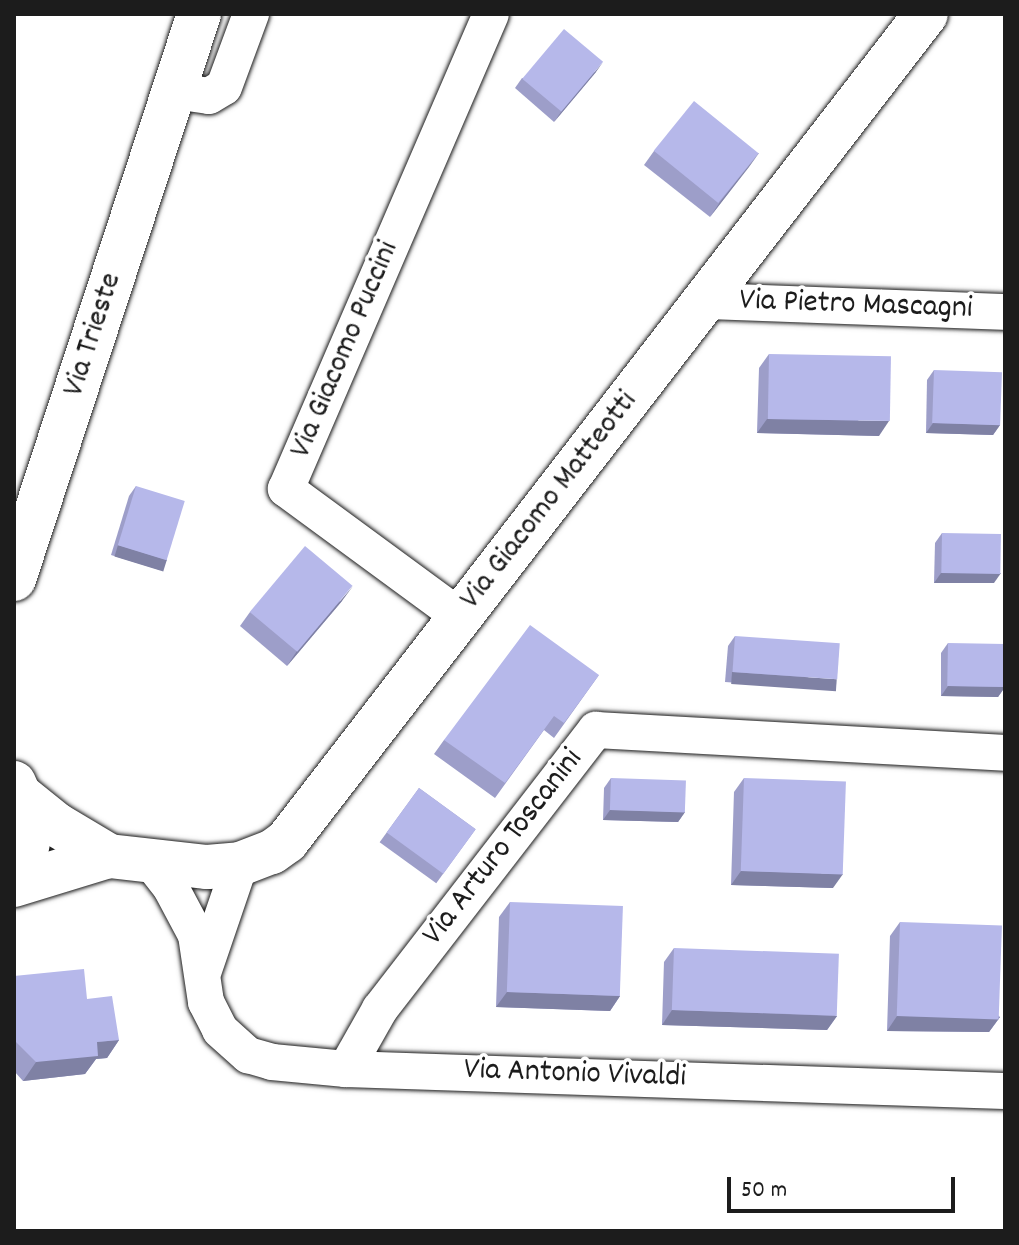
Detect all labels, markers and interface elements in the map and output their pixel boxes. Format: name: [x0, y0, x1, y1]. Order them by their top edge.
street label: Via Giacomo Puccini: [283, 236, 409, 464]
street label: Via Trieste: [56, 268, 132, 402]
street label: Via Pietro Mascagni: [739, 283, 973, 329]
street label: Via Giacomo Matteotti: [453, 384, 647, 618]
street label: Via Arturo Toscanini: [415, 742, 593, 954]
street label: Via Antonio Vivaldi: [463, 1052, 687, 1098]
scale bar: [731, 1161, 959, 1211]
text: 50 m: [741, 1174, 787, 1208]

